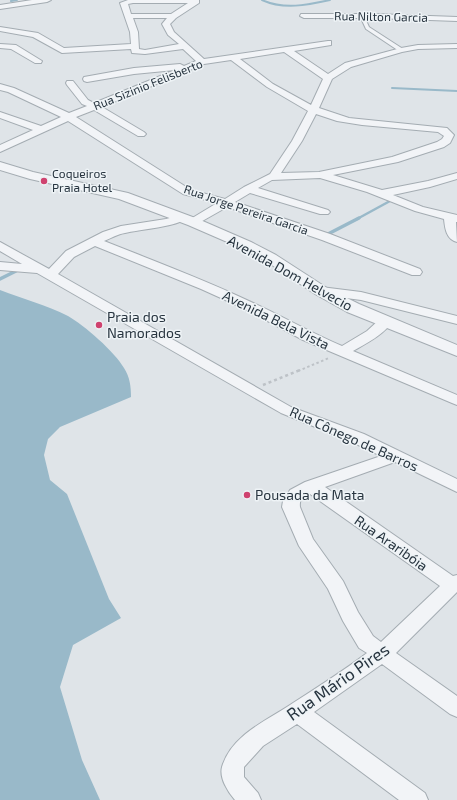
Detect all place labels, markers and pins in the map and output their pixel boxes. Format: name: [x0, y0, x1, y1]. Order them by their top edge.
place label: Coqueiros Praia Hotel: [52, 166, 113, 194]
marker: Coqueiros Praia Hotel: [39, 176, 49, 186]
place label: Praia dos Namorados: [107, 308, 181, 341]
marker: Praia dos Namorados: [94, 320, 104, 330]
place label: Pousada da Mata: [255, 486, 365, 503]
marker: Pousada da Mata: [242, 490, 252, 500]

